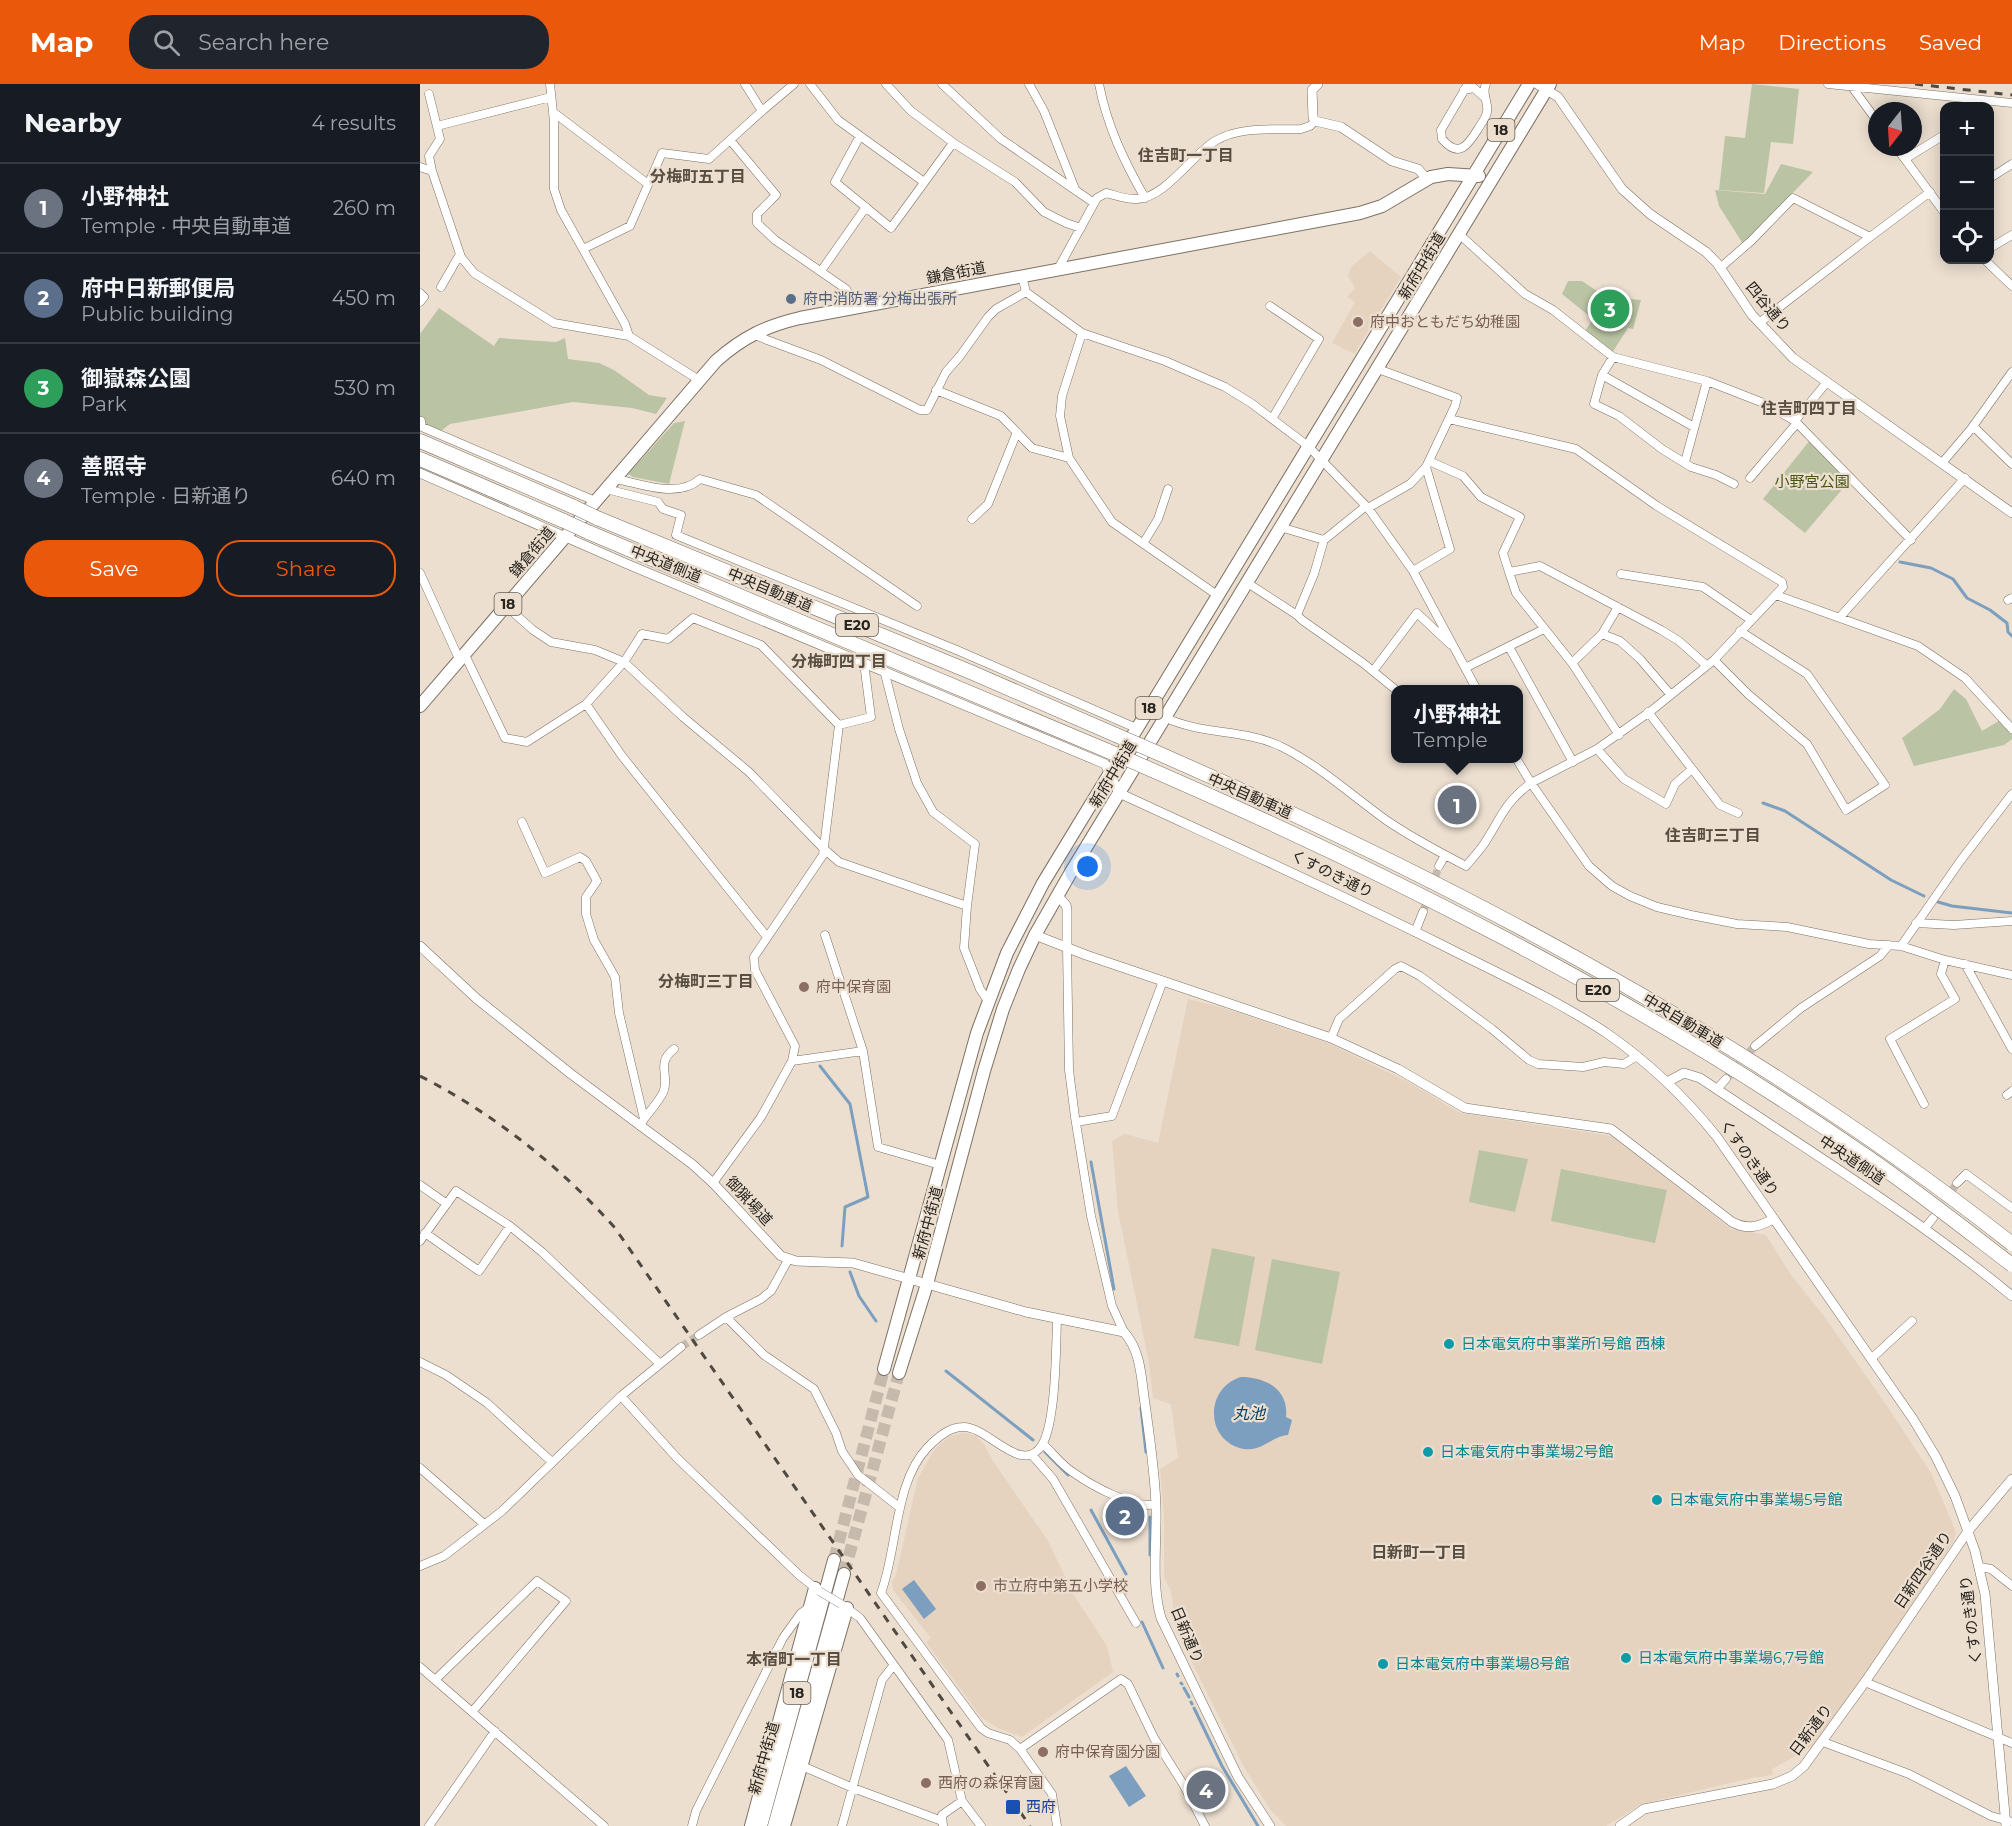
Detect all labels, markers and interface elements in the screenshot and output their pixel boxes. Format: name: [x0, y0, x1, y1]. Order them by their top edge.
search box: [129, 15, 549, 69]
text: Map: [30, 25, 93, 59]
icon: search: [150, 26, 183, 59]
text: Search here: [198, 29, 329, 56]
text: Map: [1699, 30, 1745, 55]
text: Directions: [1778, 30, 1886, 55]
text: Saved: [1919, 30, 1982, 55]
north arrow: [1868, 102, 1922, 156]
map controls: [1940, 102, 1994, 264]
button: +: [1940, 102, 1994, 156]
text: Nearby: [24, 107, 121, 139]
text: 4 results: [311, 111, 396, 135]
road number: 18: [1488, 119, 1514, 141]
district label: 住吉町一丁目: [1137, 146, 1234, 165]
button: −: [1940, 156, 1994, 210]
district label: 分梅町五丁目: [650, 167, 746, 186]
text: 小野神社: [81, 183, 169, 210]
text: 1: [40, 196, 47, 220]
text: 260 m: [333, 196, 396, 220]
button: locate: [1940, 210, 1994, 264]
text: Temple · 中央自動車道: [81, 214, 291, 238]
street label: 新府中街道: [1394, 229, 1449, 303]
street label: 鎌倉街道: [925, 257, 987, 288]
text: 府中日新郵便局: [81, 275, 235, 302]
street label: 四谷通り: [1742, 278, 1795, 336]
text: 2: [38, 286, 49, 310]
text: 450 m: [332, 286, 396, 310]
pin: 3: [1590, 286, 1630, 332]
place label: 府中消防署 分梅出張所: [803, 289, 957, 308]
marker: 府中消防署 分梅出張所: [784, 292, 798, 306]
text: Public building: [81, 302, 234, 326]
place label: 府中おともだち幼稚園: [1370, 312, 1520, 331]
marker: 府中おともだち幼稚園: [1351, 315, 1365, 329]
text: 御嶽森公園: [81, 365, 191, 392]
text: 3: [38, 376, 49, 400]
text: 530 m: [334, 376, 396, 400]
text: Park: [81, 392, 127, 416]
district label: 住吉町四丁目: [1760, 399, 1857, 418]
text: 善照寺: [81, 453, 147, 480]
text: 4: [37, 466, 50, 490]
text: 640 m: [331, 466, 396, 490]
park label: 小野宮公園: [1774, 472, 1850, 491]
text: Temple · 日新通り: [81, 484, 251, 508]
street label: 鎌倉街道: [505, 523, 558, 581]
button: Save: [24, 540, 204, 597]
button: Share: [216, 540, 396, 597]
street label: 中央道側道: [628, 541, 705, 586]
street label: 中央自動車道: [725, 563, 815, 616]
road number: 18: [494, 593, 521, 615]
road number: E20: [836, 614, 878, 636]
district label: 分梅町四丁目: [791, 652, 887, 671]
popup: [1391, 685, 1523, 763]
road number: 18: [1136, 697, 1162, 719]
text: 小野神社: [1413, 701, 1501, 728]
text: Temple: [1413, 728, 1488, 752]
street label: 新府中街道: [1085, 737, 1140, 811]
street label: 中央自動車道: [1205, 769, 1295, 823]
pin: 1: [1438, 782, 1476, 828]
district label: 住吉町三丁目: [1664, 826, 1761, 845]
street label: くすのき通り: [1288, 845, 1377, 902]
your location: [1073, 852, 1102, 881]
district label: 分梅町三丁目: [658, 972, 754, 991]
place label: 府中保育園: [816, 977, 891, 996]
road number: E20: [1577, 979, 1619, 1001]
marker: 府中保育園: [797, 980, 811, 994]
street label: 中央自動車道: [1640, 989, 1727, 1052]
street label: くすのき通り: [1716, 1116, 1783, 1200]
street label: 中央道側道: [1816, 1131, 1889, 1188]
street label: 御猟場道: [722, 1172, 777, 1229]
street label: 新府中街道: [909, 1184, 946, 1262]
place label: 日本電気府中事業所1号館 西棟: [1461, 1334, 1665, 1353]
marker: 日本電気府中事業所1号館 西棟: [1442, 1337, 1456, 1351]
water label: 丸池: [1233, 1404, 1267, 1423]
place label: 日本電気府中事業場2号館: [1440, 1442, 1614, 1461]
marker: 日本電気府中事業場2号館: [1421, 1445, 1435, 1459]
place label: 日本電気府中事業場5号館: [1669, 1490, 1843, 1509]
marker: 日本電気府中事業場5号館: [1650, 1493, 1664, 1507]
pin: 2: [1106, 1494, 1144, 1538]
street label: 日新四谷通り: [1890, 1527, 1956, 1612]
district label: 日新町一丁目: [1371, 1543, 1467, 1562]
street label: くすのき通り: [1956, 1574, 1985, 1666]
place label: 市立府中第五小学校: [993, 1576, 1128, 1595]
marker: 市立府中第五小学校: [974, 1579, 988, 1593]
street label: 日新通り: [1167, 1603, 1208, 1666]
place label: 日本電気府中事業場6,7号館: [1638, 1648, 1824, 1667]
district label: 本宿町一丁目: [746, 1650, 842, 1669]
marker: 日本電気府中事業場6,7号館: [1619, 1651, 1633, 1665]
place label: 日本電気府中事業場8号館: [1395, 1654, 1570, 1673]
marker: 日本電気府中事業場8号館: [1376, 1657, 1390, 1671]
road number: 18: [784, 1682, 811, 1704]
street label: 日新通り: [1785, 1700, 1836, 1759]
street label: 新府中街道: [744, 1719, 783, 1797]
place label: 府中保育園分園: [1055, 1742, 1160, 1761]
marker: 府中保育園分園: [1036, 1745, 1050, 1759]
pin: 4: [1186, 1768, 1226, 1812]
place label: 西府の森保育園: [938, 1773, 1043, 1792]
marker: 西府の森保育園: [919, 1776, 933, 1790]
place label: 西府: [1026, 1797, 1056, 1816]
marker: 西府: [1004, 1798, 1022, 1816]

